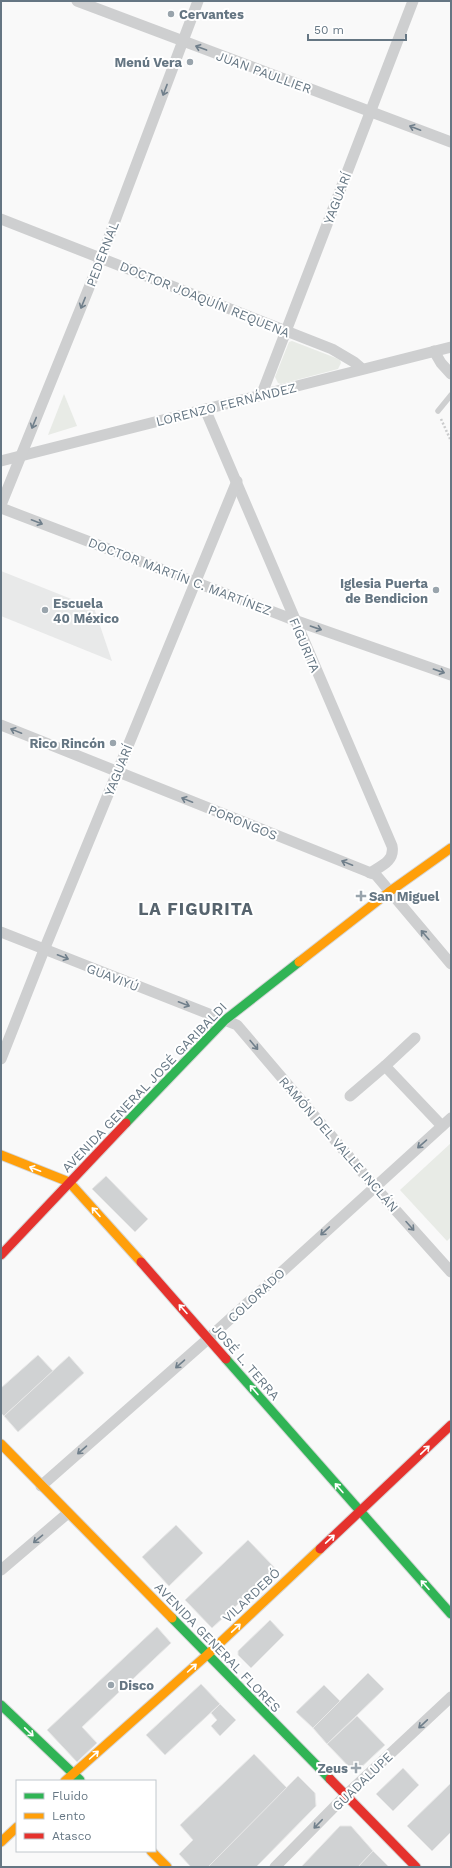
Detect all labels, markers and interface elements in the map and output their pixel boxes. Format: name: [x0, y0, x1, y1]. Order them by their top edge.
place label: Cervantes: [179, 7, 244, 22]
marker: Cervantes: [166, 9, 176, 19]
scale bar: [308, 16, 406, 42]
text: 50 m: [314, 23, 344, 37]
one-way arrow: [196, 44, 208, 52]
street label: JUAN PAULLIER: [214, 48, 314, 97]
place label: Menú Vera: [115, 55, 182, 70]
marker: Menú Vera: [185, 57, 195, 67]
one-way arrow: [160, 83, 168, 95]
one-way arrow: [409, 124, 421, 132]
street label: YAGUARÍ: [320, 170, 354, 226]
street label: PEDERNAL: [83, 219, 122, 289]
street label: DOCTOR JOAQUÍN REQUENA: [118, 257, 293, 341]
one-way arrow: [79, 296, 86, 308]
street label: LORENZO FERNÁNDEZ: [154, 379, 298, 429]
one-way arrow: [30, 417, 38, 429]
one-way arrow: [31, 518, 43, 526]
street label: DOCTOR MARTÍN C. MARTÍNEZ: [86, 534, 274, 618]
place label: Iglesia Puerta de Bendicion: [340, 576, 428, 606]
marker: Iglesia Puerta de Bendicion: [431, 585, 441, 595]
place label: Escuela 40 México: [53, 596, 119, 626]
marker: Escuela 40 México: [40, 605, 50, 615]
street label: FIGURITA: [286, 615, 323, 675]
one-way arrow: [309, 625, 322, 632]
one-way arrow: [432, 667, 444, 675]
one-way arrow: [11, 727, 23, 735]
place label: Rico Rincón: [29, 736, 105, 751]
marker: Rico Rincón: [108, 738, 118, 748]
street label: YAGUARÍ: [100, 742, 136, 798]
one-way arrow: [182, 795, 194, 803]
street label: PORONGOS: [206, 802, 279, 843]
one-way arrow: [341, 859, 353, 867]
place label: San Miguel: [369, 889, 440, 904]
marker: San Miguel: [356, 891, 366, 901]
district label: LA FIGURITA: [138, 899, 254, 919]
one-way arrow: [421, 930, 430, 940]
one-way arrow: [57, 954, 69, 962]
street label: GUAVIYÚ: [84, 961, 141, 994]
street label: AVENIDA GENERAL JOSÉ GARIBALDI: [58, 999, 230, 1175]
one-way arrow: [178, 1001, 190, 1009]
one-way arrow: [249, 1039, 258, 1050]
street label: RAMÓN DEL VALLE INCLÁN: [276, 1073, 402, 1215]
one-way arrow: [417, 1140, 427, 1149]
one-way arrow: [29, 1164, 41, 1172]
one-way arrow: [92, 1207, 101, 1217]
one-way arrow: [405, 1221, 414, 1231]
one-way arrow: [320, 1227, 330, 1236]
street label: COLORADO: [225, 1265, 288, 1325]
one-way arrow: [178, 1304, 188, 1314]
street label: JOSÉ L. TERRA: [209, 1321, 284, 1404]
one-way arrow: [175, 1359, 185, 1368]
one-way arrow: [249, 1384, 258, 1395]
one-way arrow: [77, 1445, 87, 1454]
one-way arrow: [420, 1445, 430, 1454]
one-way arrow: [335, 1483, 344, 1493]
one-way arrow: [33, 1534, 44, 1543]
one-way arrow: [325, 1535, 335, 1544]
street label: VILARDEBÓ: [219, 1564, 283, 1626]
street label: AVENIDA GENERAL FLORES: [152, 1579, 284, 1715]
one-way arrow: [420, 1580, 430, 1590]
one-way arrow: [230, 1624, 240, 1633]
one-way arrow: [186, 1664, 197, 1673]
place label: Disco: [119, 1678, 154, 1693]
marker: Disco: [106, 1680, 116, 1690]
one-way arrow: [417, 1719, 428, 1728]
one-way arrow: [24, 1727, 34, 1737]
street label: GUADALUPE: [329, 1749, 395, 1814]
one-way arrow: [89, 1751, 99, 1760]
place label: Zeus: [317, 1761, 348, 1776]
marker: Zeus: [351, 1763, 361, 1773]
legend: [16, 1780, 156, 1852]
text: Fluido: [52, 1789, 88, 1803]
text: Lento: [52, 1809, 86, 1823]
one-way arrow: [313, 1819, 323, 1829]
text: Atasco: [52, 1829, 92, 1843]

